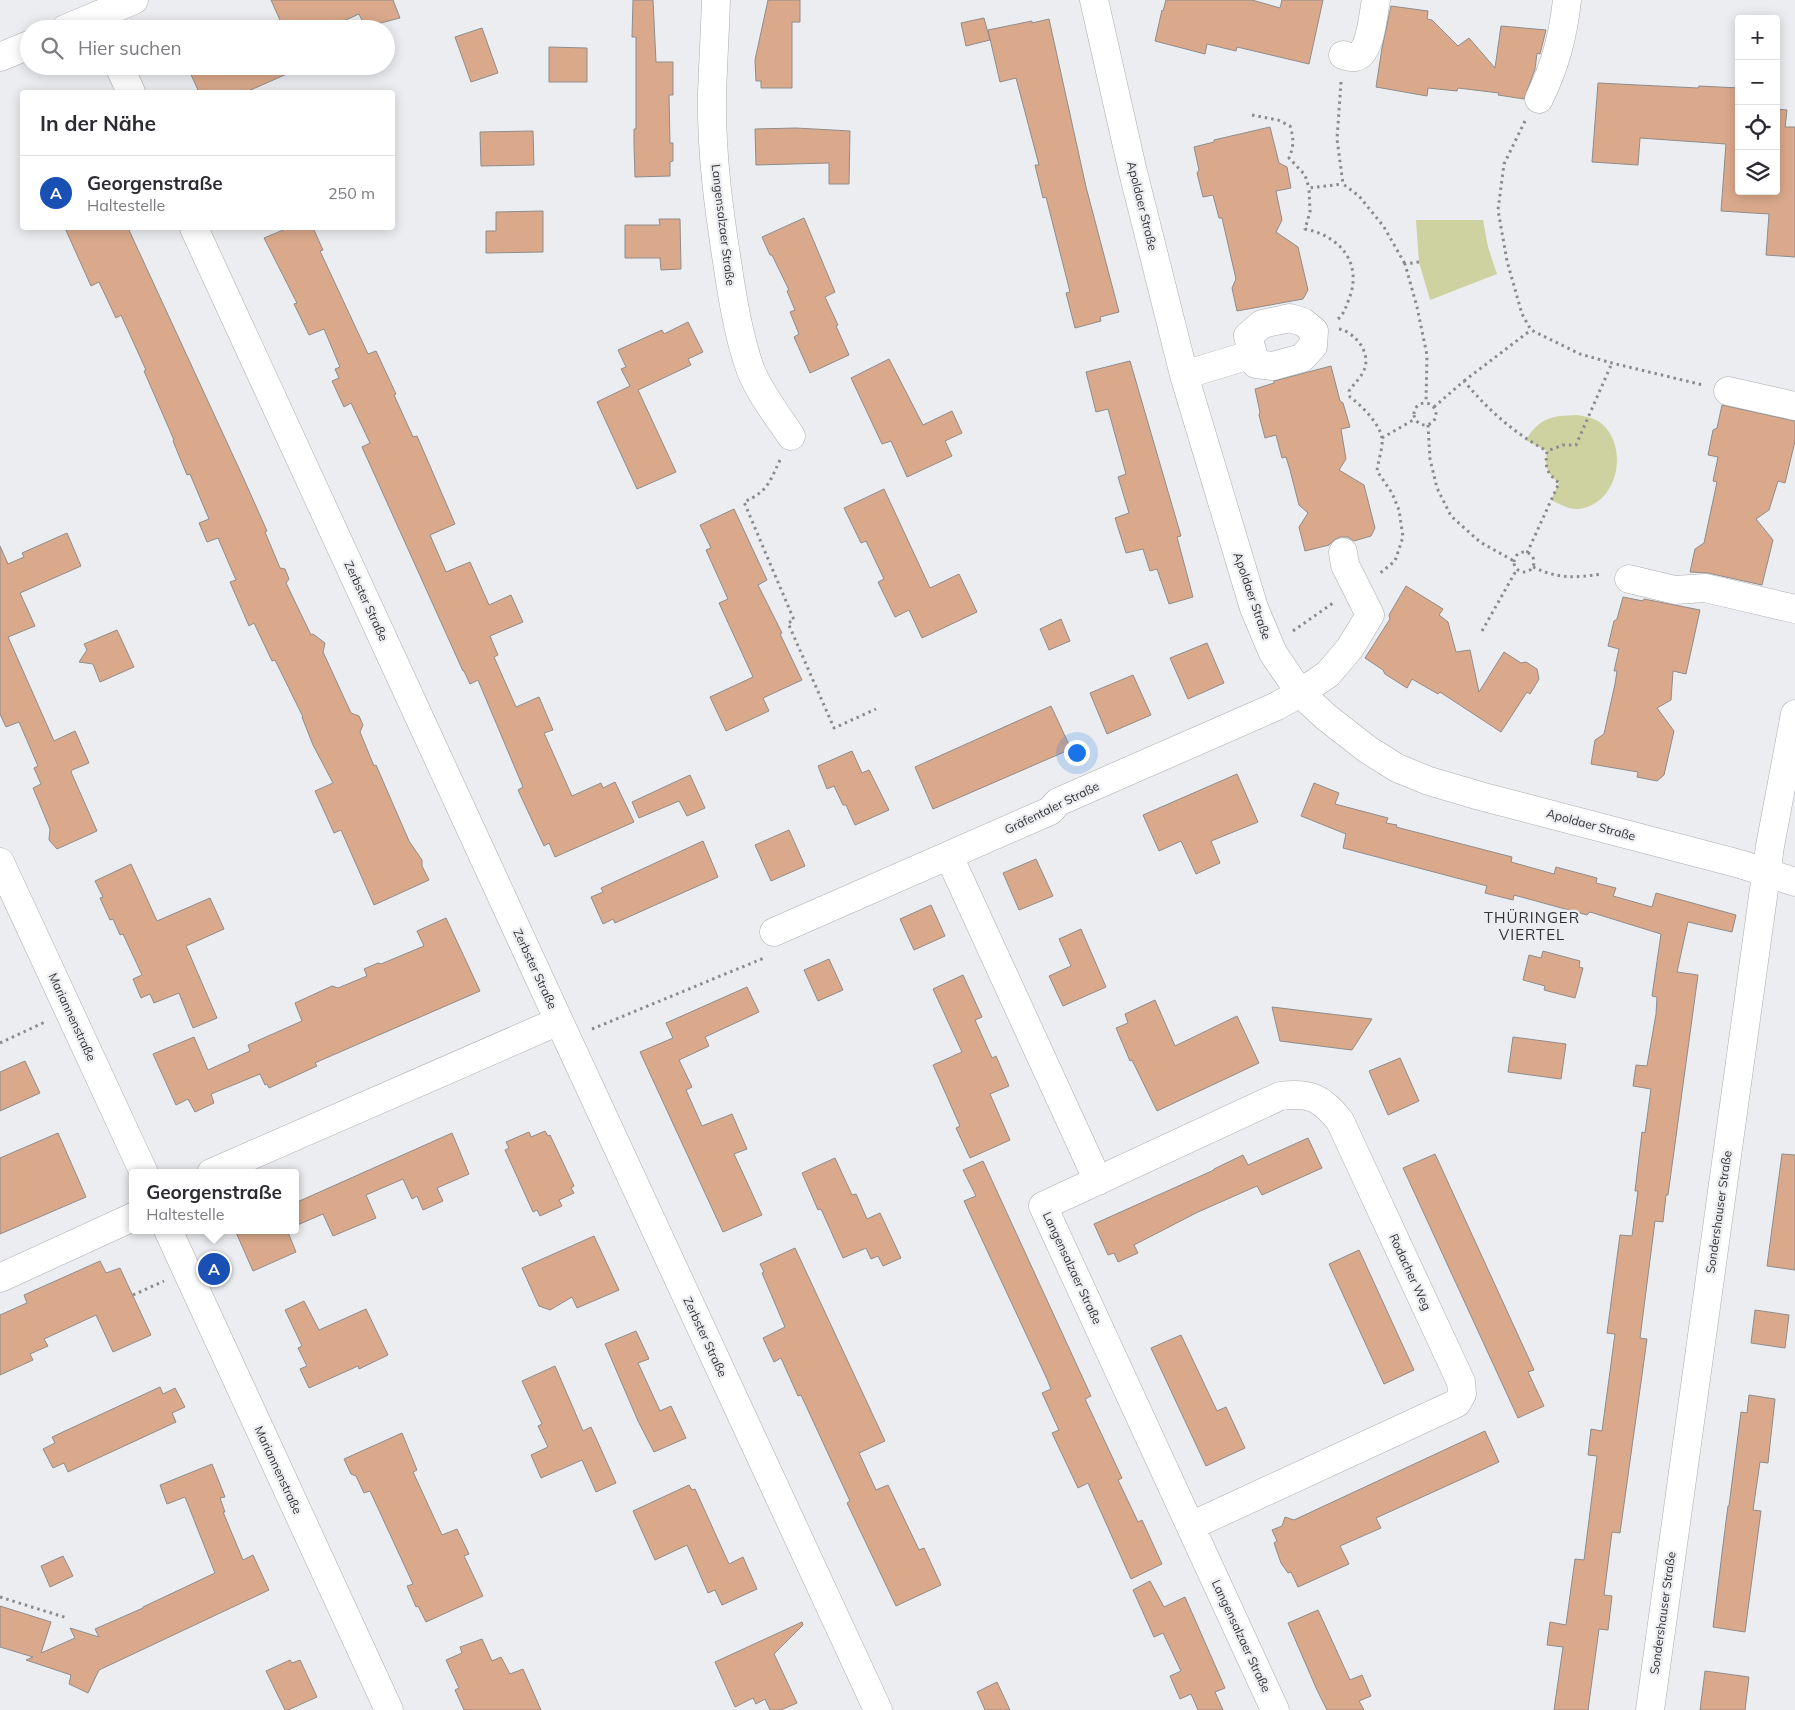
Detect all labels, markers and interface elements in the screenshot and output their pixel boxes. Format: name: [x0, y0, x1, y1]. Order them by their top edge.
map controls: [1735, 15, 1780, 195]
button: +: [1735, 15, 1780, 60]
search box: [20, 20, 395, 75]
icon: search: [38, 34, 66, 62]
text: Hier suchen: [78, 36, 182, 60]
button: −: [1735, 60, 1780, 105]
button: locate: [1735, 105, 1780, 150]
text: In der Nähe: [40, 110, 156, 136]
button: layers: [1735, 150, 1780, 195]
street label: Apoldaer Straße: [1124, 160, 1161, 252]
street label: Langensalzaer Straße: [709, 163, 738, 287]
text: Georgenstraße: [87, 171, 223, 195]
text: A: [50, 183, 62, 203]
text: 250 m: [328, 183, 375, 203]
text: Haltestelle: [87, 195, 165, 215]
street label: Apoldaer Straße: [1230, 550, 1274, 642]
street label: Zerbster Straße: [341, 558, 392, 643]
your location: [1064, 740, 1090, 766]
street label: Gräfentaler Straße: [1002, 778, 1102, 837]
street label: Apoldaer Straße: [1545, 805, 1637, 844]
district label: THÜRINGER VIERTEL: [1484, 908, 1580, 944]
street label: Zerbster Straße: [510, 926, 561, 1011]
street label: Mariannenstraße: [46, 970, 99, 1063]
street label: Sondershauser Straße: [1702, 1150, 1735, 1274]
popup: [129, 1169, 299, 1234]
text: Georgenstraße: [146, 1180, 282, 1204]
text: Haltestelle: [146, 1204, 224, 1224]
street label: Langensalzaer Straße: [1040, 1209, 1105, 1326]
street label: Rodacher Weg: [1386, 1231, 1435, 1312]
pin: A: [198, 1250, 230, 1288]
street label: Zerbster Straße: [680, 1294, 731, 1379]
street label: Mariannenstraße: [252, 1423, 305, 1516]
street label: Sondershauser Straße: [1646, 1551, 1679, 1675]
street label: Langensalzaer Straße: [1209, 1577, 1274, 1694]

